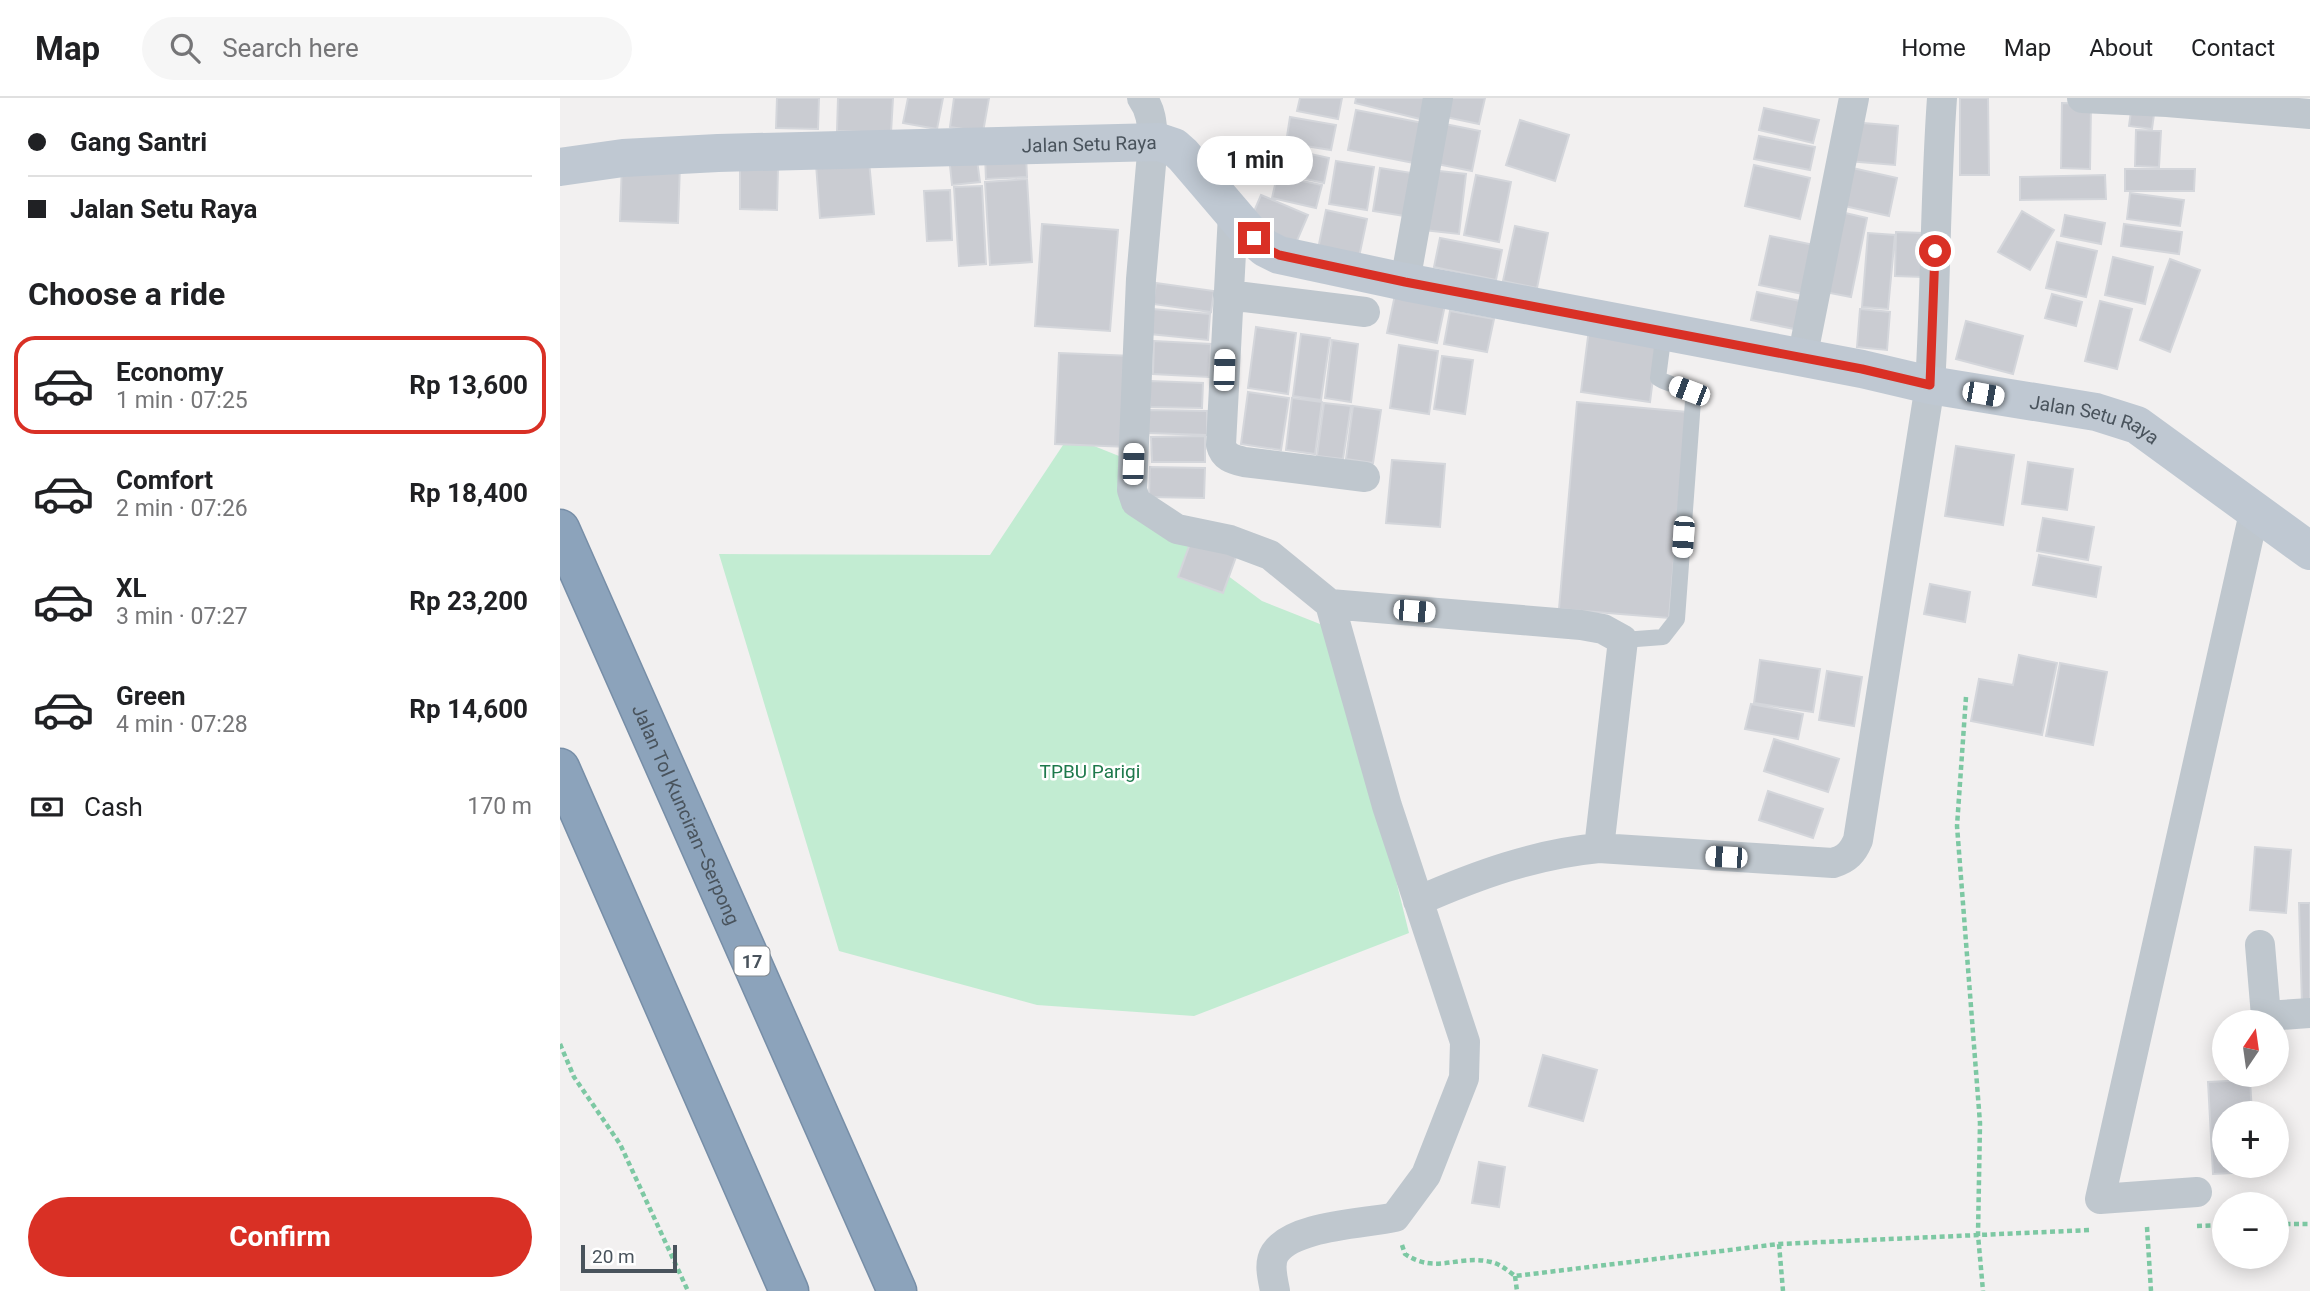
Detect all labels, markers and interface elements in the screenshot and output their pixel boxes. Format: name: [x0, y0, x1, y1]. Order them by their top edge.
search box: [142, 17, 632, 80]
text: Map: [35, 29, 100, 68]
icon: search: [166, 29, 204, 67]
text: Search here: [222, 33, 359, 63]
text: Home: [1901, 34, 1966, 62]
text: Map: [2004, 34, 2051, 62]
text: About: [2089, 34, 2153, 62]
text: Contact: [2191, 34, 2275, 62]
text: Gang Santri: [70, 127, 207, 157]
street label: Jalan Setu Raya: [1021, 131, 1157, 157]
callout: 1 min: [1196, 136, 1312, 186]
text: 1 min: [1226, 147, 1284, 174]
text: Jalan Setu Raya: [70, 194, 257, 224]
route end: [1238, 222, 1270, 254]
route start: [1919, 235, 1951, 267]
text: Choose a ride: [28, 275, 225, 313]
car: [1213, 349, 1236, 391]
icon: car: [32, 354, 95, 417]
text: Economy: [116, 357, 223, 387]
text: Rp 13,600: [409, 370, 528, 400]
car: [1666, 374, 1713, 408]
car: [1961, 380, 2006, 408]
text: 1 min · 07:25: [116, 387, 248, 414]
street label: Jalan Setu Raya: [2028, 390, 2164, 449]
car: [1122, 443, 1145, 485]
icon: car: [32, 462, 95, 525]
text: Comfort: [116, 465, 213, 495]
text: Rp 18,400: [409, 478, 528, 508]
text: 2 min · 07:26: [116, 495, 248, 522]
car: [1672, 515, 1695, 559]
icon: car: [32, 570, 95, 633]
text: XL: [116, 573, 147, 603]
text: Rp 23,200: [409, 586, 528, 616]
car: [1393, 599, 1436, 623]
text: 3 min · 07:27: [116, 603, 248, 630]
icon: car: [32, 678, 95, 741]
text: Green: [116, 681, 186, 711]
text: Rp 14,600: [409, 694, 528, 724]
street label: Jalan Tol Kunciran–Serpong: [627, 701, 745, 928]
text: 4 min · 07:28: [116, 711, 248, 738]
park label: TPBU Parigi: [1040, 760, 1140, 783]
icon: cash: [28, 788, 66, 826]
text: Cash: [84, 792, 143, 822]
text: 170 m: [467, 793, 532, 820]
car: [1705, 845, 1748, 869]
road number: 17: [734, 946, 770, 976]
north arrow: [2212, 1010, 2289, 1087]
map controls: [2212, 1010, 2289, 1269]
button: +: [2212, 1101, 2289, 1178]
button: −: [2212, 1192, 2289, 1269]
button: Confirm: [28, 1197, 532, 1277]
scale bar: [581, 1242, 677, 1274]
text: 20 m: [592, 1245, 635, 1268]

